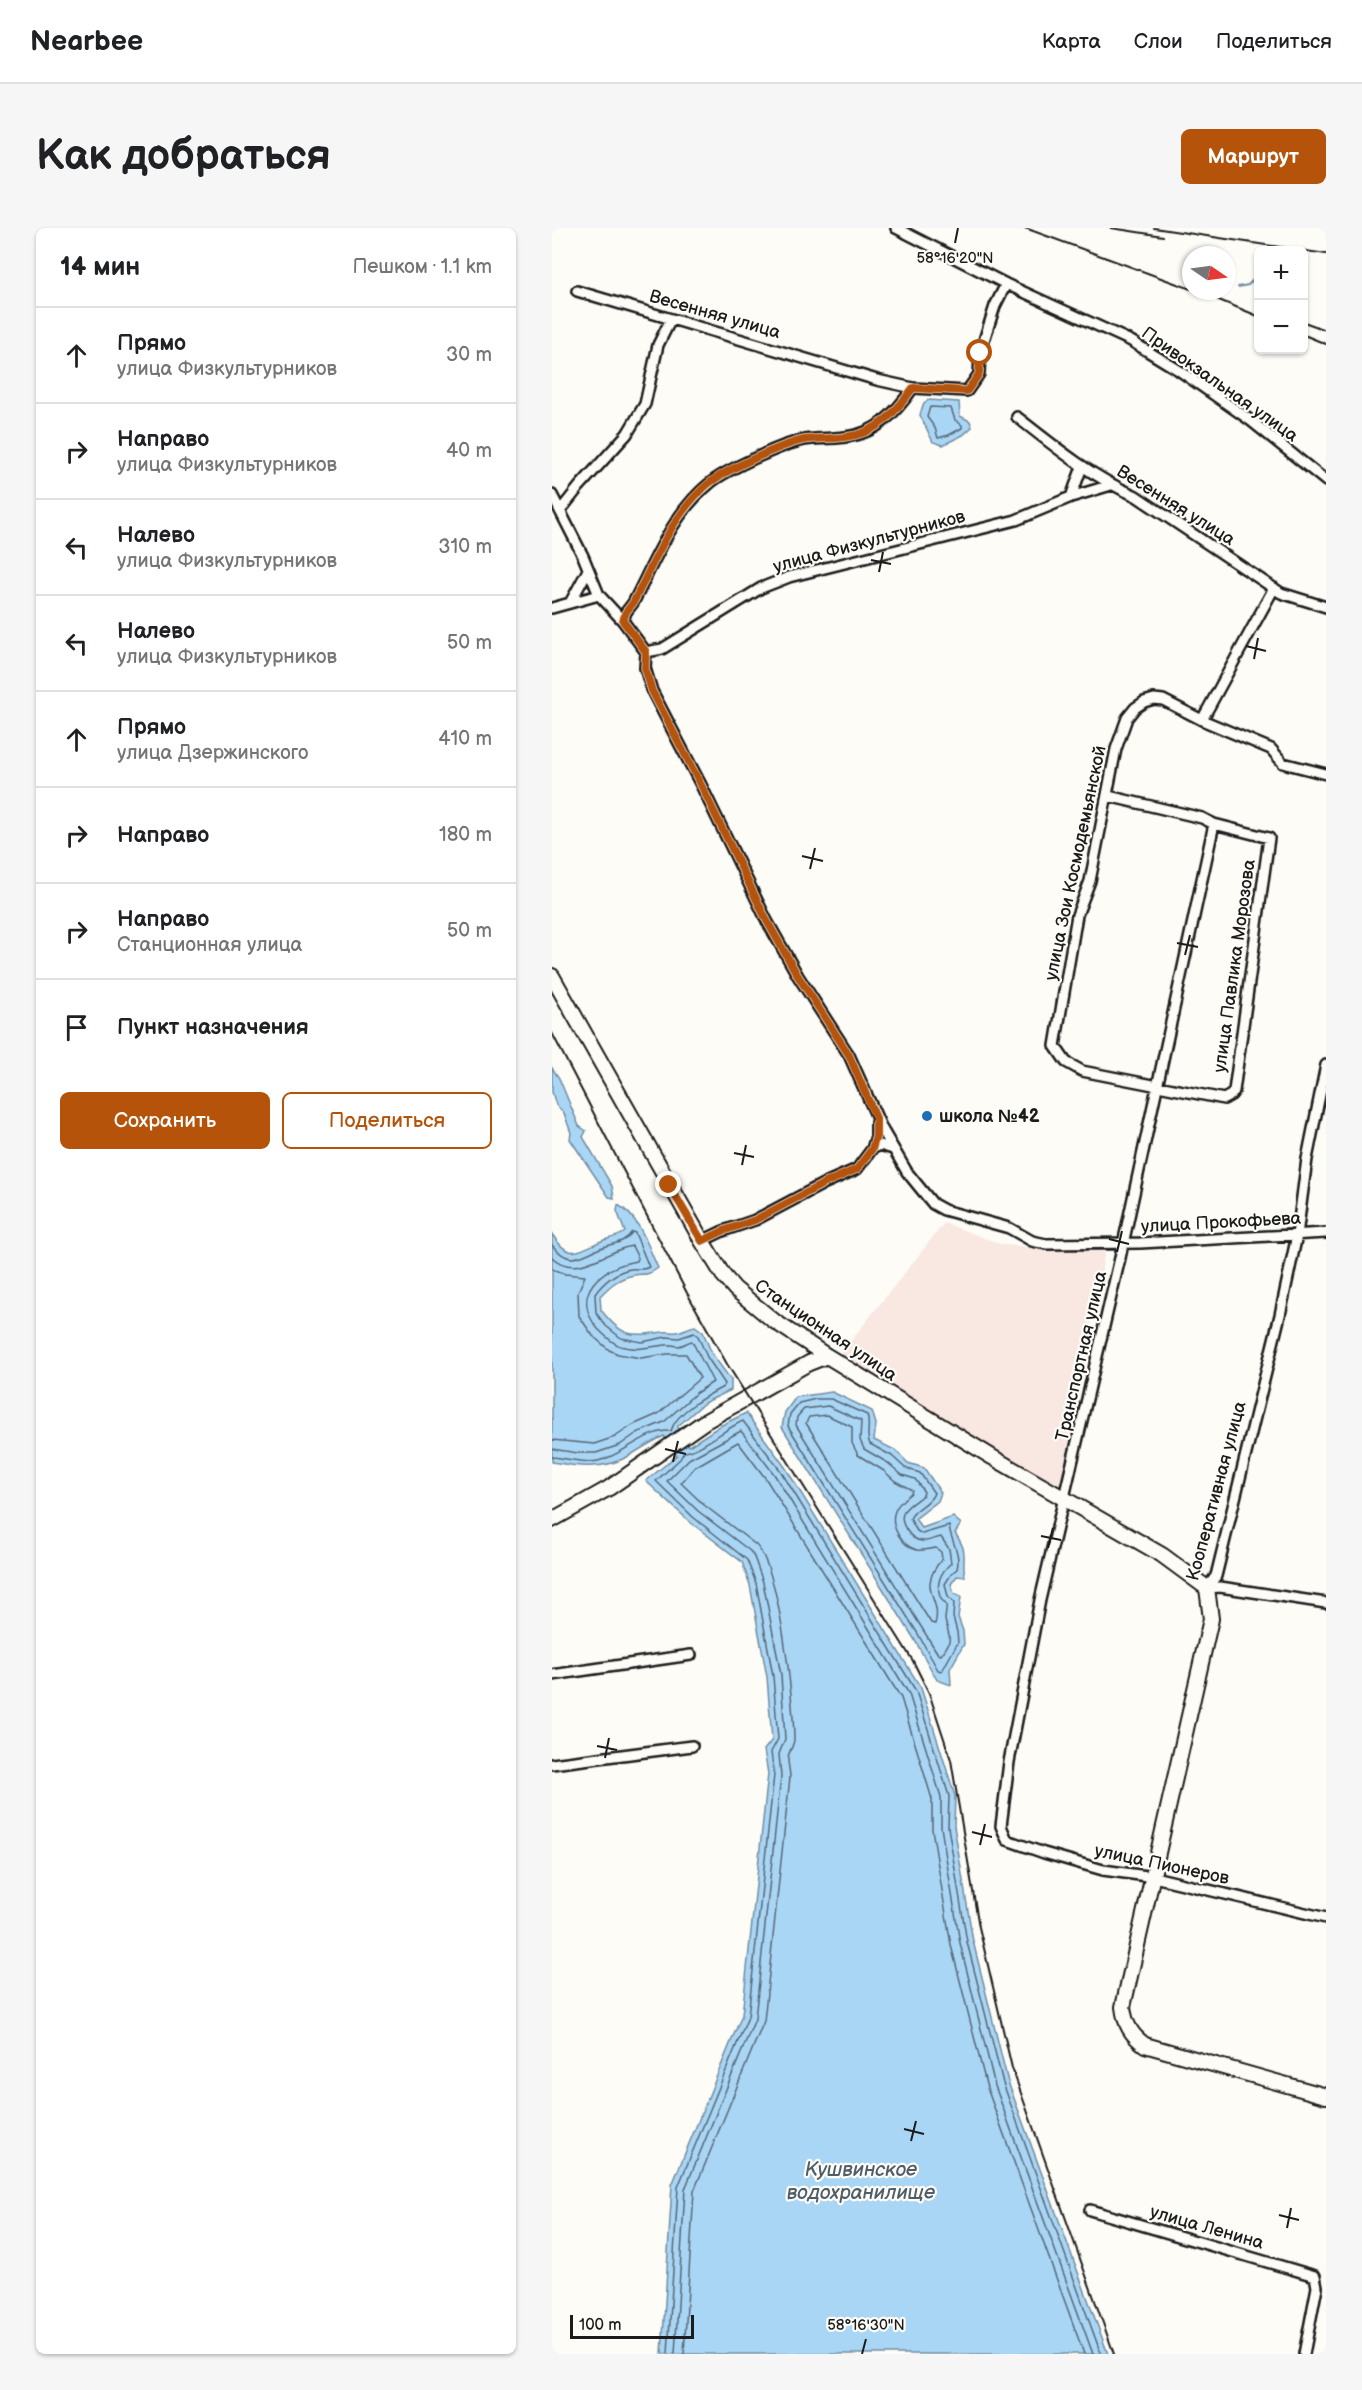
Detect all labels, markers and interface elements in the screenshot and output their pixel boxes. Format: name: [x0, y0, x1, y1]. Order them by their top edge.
text: Nearbee: [30, 25, 143, 58]
text: Карта: [1042, 29, 1101, 54]
text: Слои: [1134, 29, 1183, 54]
text: Поделиться: [1216, 29, 1332, 54]
button: Маршрут: [1181, 129, 1326, 184]
text: Как добраться: [36, 131, 331, 182]
north arrow: [1182, 246, 1236, 300]
map controls: [1254, 246, 1308, 354]
button: +: [1254, 246, 1308, 300]
text: 58°16'20"N: [916, 249, 994, 268]
text: 14 мин: [60, 252, 140, 283]
text: Пешком · 1.1 km: [352, 255, 492, 279]
street label: Весенняя улица: [647, 286, 783, 343]
button: −: [1254, 300, 1308, 354]
street label: Привокзальная улица: [1138, 322, 1302, 447]
text: Прямо: [117, 330, 186, 357]
icon: ahead: [60, 339, 93, 372]
route start: [966, 339, 992, 365]
text: 30 m: [446, 343, 492, 367]
text: улица Физкультурников: [117, 357, 337, 381]
text: Направо: [117, 426, 209, 453]
icon: right: [60, 435, 93, 468]
text: 40 m: [446, 439, 492, 463]
text: улица Физкультурников: [117, 453, 337, 477]
street label: Весенняя улица: [1113, 461, 1239, 550]
street label: улица Физкультурников: [771, 506, 968, 577]
text: Налево: [117, 522, 195, 549]
icon: left: [60, 531, 93, 564]
text: 310 m: [438, 535, 492, 559]
text: улица Физкультурников: [117, 549, 337, 573]
text: Налево: [117, 618, 195, 645]
icon: left: [60, 627, 93, 660]
text: 50 m: [447, 631, 492, 655]
text: улица Физкультурников: [117, 645, 337, 669]
text: Прямо: [117, 714, 186, 741]
icon: ahead: [60, 723, 93, 756]
text: 410 m: [438, 727, 492, 751]
text: улица Дзержинского: [117, 741, 308, 765]
street label: улица Зои Космодемьянской: [1040, 744, 1111, 983]
icon: right: [60, 819, 93, 852]
text: Направо: [117, 822, 209, 849]
text: 180 m: [439, 823, 492, 847]
street label: улица Павлика Морозова: [1209, 858, 1260, 1074]
text: Направо: [117, 906, 209, 933]
icon: right: [60, 915, 93, 948]
text: 50 m: [447, 919, 492, 943]
text: Станционная улица: [117, 933, 302, 957]
icon: arrive: [60, 1011, 93, 1044]
text: Пункт назначения: [117, 1014, 309, 1041]
button: Сохранить: [60, 1092, 270, 1149]
button: Поделиться: [282, 1092, 492, 1149]
place label: школа №42: [939, 1106, 1040, 1127]
marker: школа №42: [920, 1109, 934, 1123]
route end: [655, 1171, 681, 1197]
street label: улица Прокофьева: [1140, 1208, 1302, 1237]
street label: Транспортная улица: [1052, 1269, 1111, 1443]
street label: Станционная улица: [751, 1275, 901, 1386]
street label: Кооперативная улица: [1182, 1399, 1251, 1583]
street label: улица Пионеров: [1093, 1840, 1232, 1889]
water label: Кушвинское водохранилище: [787, 2158, 935, 2205]
street label: улица Ленина: [1148, 2201, 1266, 2254]
scale bar: [570, 2312, 694, 2340]
text: 100 m: [579, 2316, 622, 2335]
text: 58°16'30"N: [827, 2316, 905, 2335]

